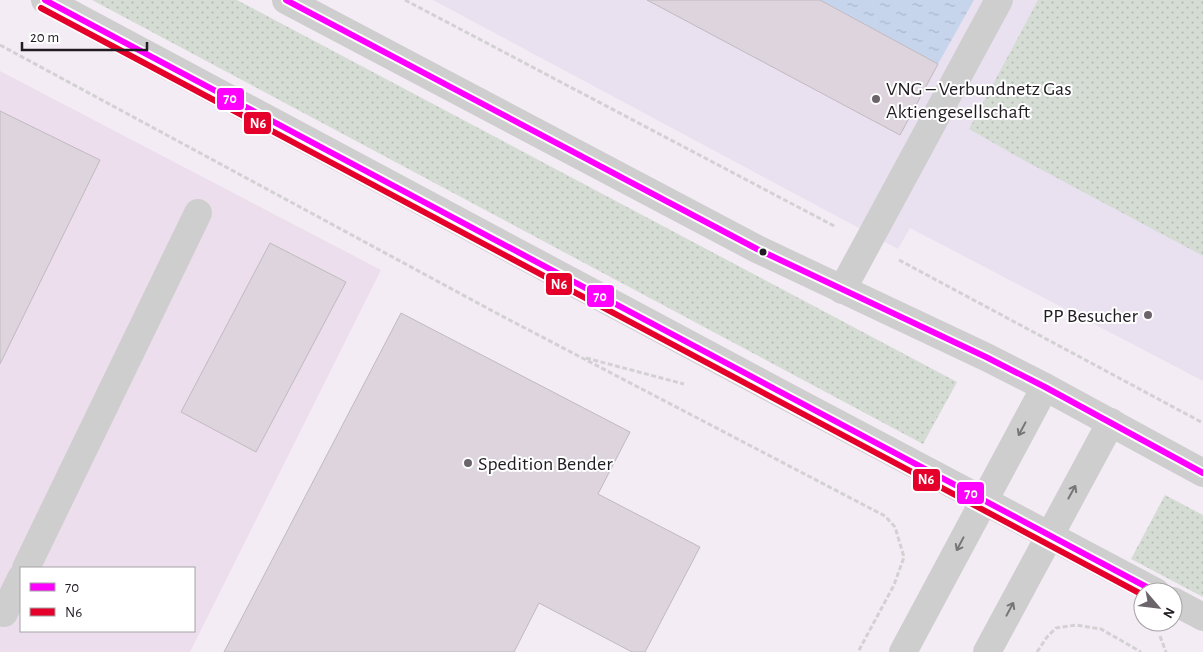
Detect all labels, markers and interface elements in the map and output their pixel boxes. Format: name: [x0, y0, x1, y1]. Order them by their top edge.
scale bar: [22, 20, 148, 52]
text: 20 m: [30, 30, 59, 45]
place label: VNG – Verbundnetz Gas Aktiengesellschaft: [886, 79, 1072, 122]
line badge: 70: [216, 87, 245, 111]
text: 70: [223, 92, 237, 106]
marker: VNG – Verbundnetz Gas Aktiengesellschaft: [870, 93, 882, 105]
line badge: N6: [243, 111, 272, 135]
text: N6: [250, 117, 266, 131]
unlabelled marker: [758, 247, 768, 257]
line badge: N6: [545, 272, 573, 296]
text: N6: [551, 278, 567, 292]
line badge: 70: [586, 284, 615, 308]
text: 70: [593, 290, 607, 304]
place label: PP Besucher: [1043, 306, 1139, 326]
marker: PP Besucher: [1142, 309, 1154, 321]
one-way arrow: [1017, 422, 1027, 437]
place label: Spedition Bender: [478, 454, 613, 474]
marker: Spedition Bender: [462, 457, 474, 469]
line badge: N6: [912, 468, 941, 492]
text: N6: [918, 473, 934, 487]
line badge: 70: [956, 481, 985, 505]
one-way arrow: [1068, 486, 1078, 500]
text: 70: [964, 487, 978, 501]
one-way arrow: [955, 536, 965, 551]
legend: [20, 567, 195, 632]
text: 70: [65, 580, 79, 595]
north arrow: [1133, 582, 1183, 632]
one-way arrow: [1006, 602, 1015, 617]
text: N6: [65, 605, 82, 620]
text: N: [1160, 605, 1177, 620]

